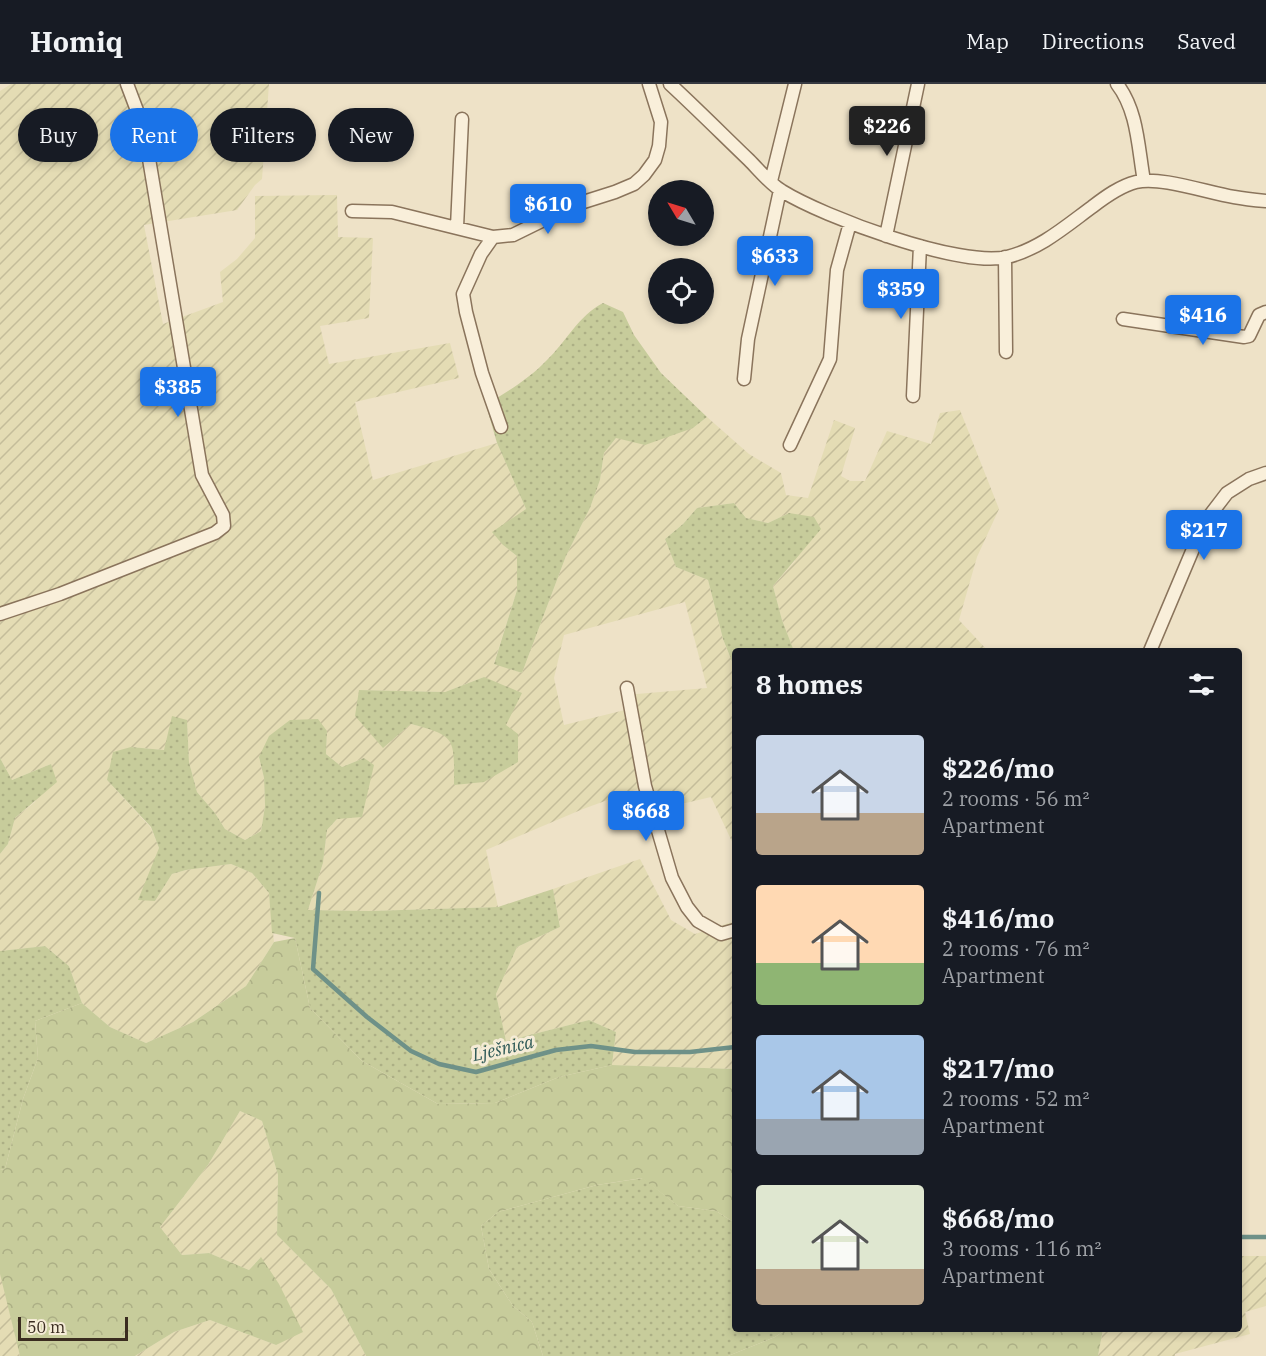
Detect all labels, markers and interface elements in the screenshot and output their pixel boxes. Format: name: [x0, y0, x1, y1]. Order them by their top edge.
text: Homiq: [30, 23, 123, 60]
text: Map: [966, 27, 1009, 55]
text: Directions: [1042, 27, 1144, 55]
text: Saved: [1177, 27, 1236, 55]
pin: $226: [851, 106, 923, 157]
chip: Buy: [18, 108, 98, 162]
chip: Rent: [110, 108, 198, 162]
chip: Filters: [210, 108, 316, 162]
chip: New: [328, 108, 414, 162]
text: $226: [863, 112, 911, 139]
north arrow: [648, 180, 714, 246]
map controls: [648, 180, 714, 324]
pin: $610: [512, 184, 584, 235]
text: $610: [524, 190, 572, 217]
pin: $633: [739, 236, 811, 287]
text: $633: [751, 242, 799, 269]
button: locate: [648, 258, 714, 324]
pin: $359: [865, 269, 937, 320]
text: $359: [877, 275, 925, 302]
pin: $416: [1167, 295, 1239, 346]
text: $416: [1179, 301, 1227, 328]
pin: $385: [142, 367, 214, 418]
text: $385: [154, 373, 202, 400]
pin: $217: [1168, 510, 1240, 561]
text: $217: [1180, 516, 1228, 543]
text: 8 homes: [756, 667, 863, 701]
icon: filters: [1185, 668, 1218, 701]
text: $226/mo: [942, 751, 1054, 785]
icon: home: [804, 759, 876, 831]
text: 2 rooms · 56 m²: [942, 785, 1089, 812]
pin: $668: [610, 791, 682, 842]
text: $668: [622, 797, 670, 824]
text: Apartment: [942, 812, 1045, 839]
text: $416/mo: [942, 901, 1054, 935]
icon: home: [804, 909, 876, 981]
text: 2 rooms · 76 m²: [942, 935, 1089, 962]
text: Apartment: [942, 962, 1045, 989]
water label: Lješnica: [469, 1030, 536, 1066]
text: $217/mo: [942, 1051, 1054, 1085]
icon: home: [804, 1059, 876, 1131]
text: 2 rooms · 52 m²: [942, 1085, 1089, 1112]
text: Apartment: [942, 1112, 1045, 1139]
text: $668/mo: [942, 1201, 1054, 1235]
icon: home: [804, 1209, 876, 1281]
text: 3 rooms · 116 m²: [942, 1235, 1101, 1262]
text: Apartment: [942, 1262, 1045, 1289]
scale bar: [18, 1314, 128, 1342]
text: 50 m: [27, 1317, 65, 1337]

